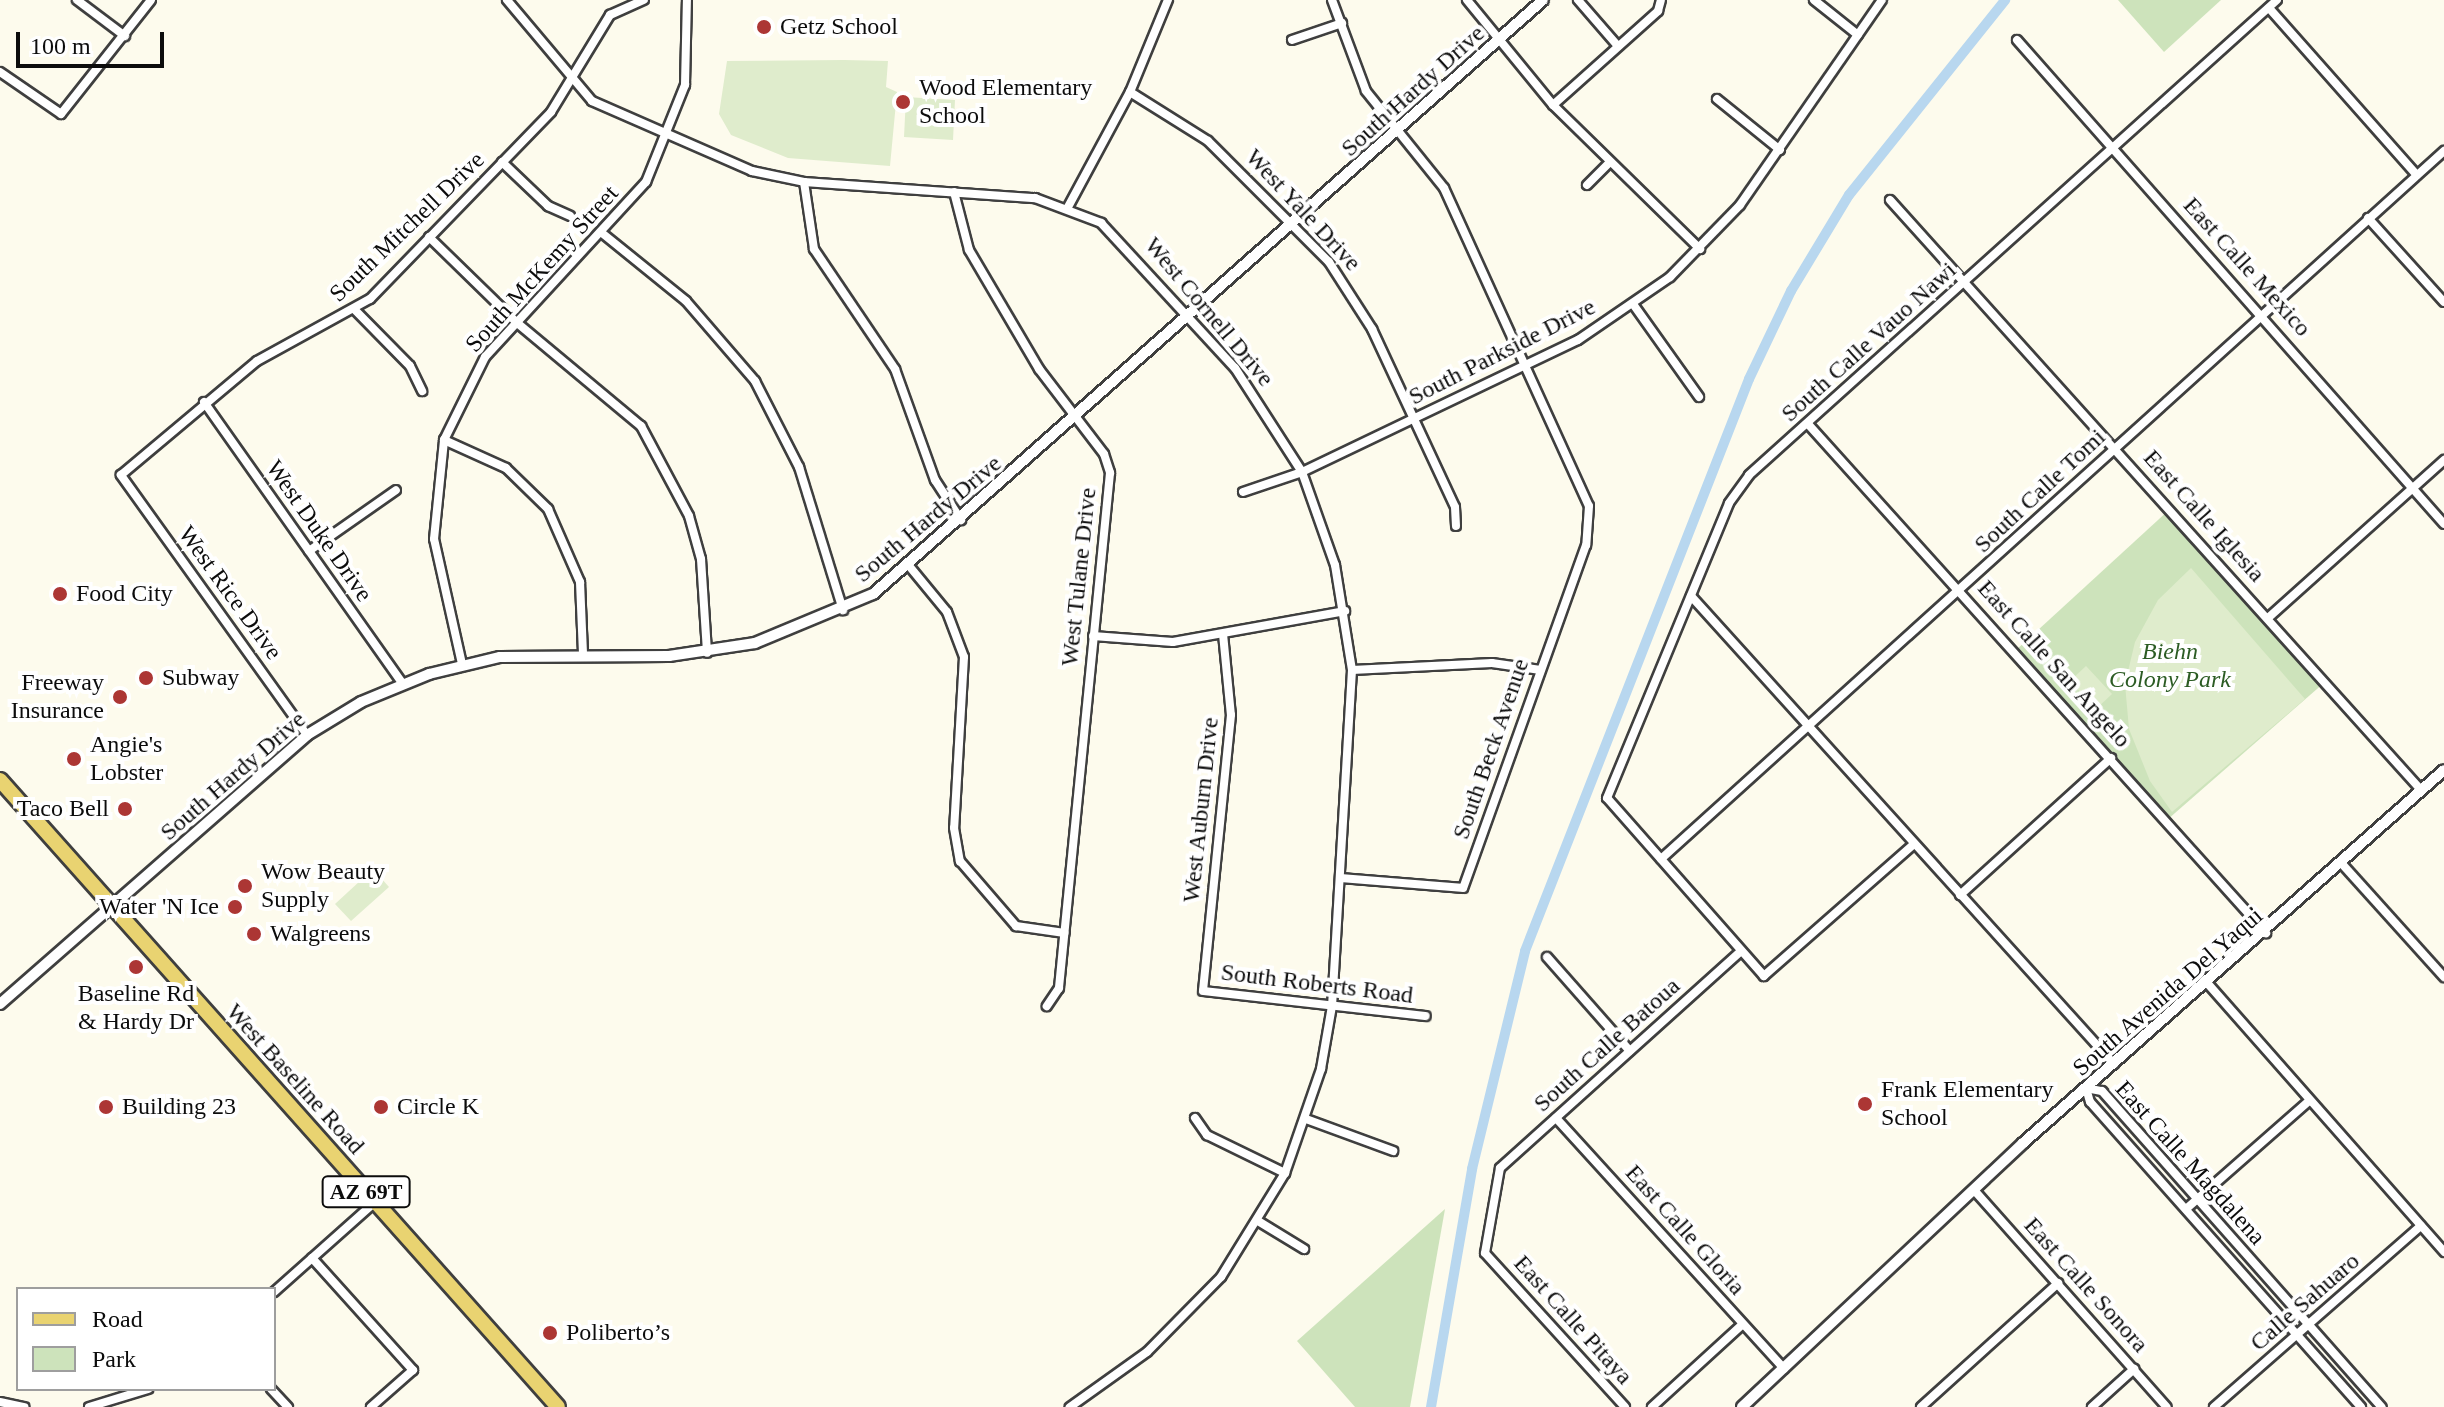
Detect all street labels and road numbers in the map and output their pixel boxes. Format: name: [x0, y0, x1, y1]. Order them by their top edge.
street label: South Hardy Drive: [1336, 19, 1490, 163]
street label: West Yale Drive: [1239, 143, 1367, 277]
street label: South Mitchell Drive: [324, 146, 490, 308]
street label: South McKemy Street: [459, 180, 625, 358]
street label: East Calle Mexico: [2177, 191, 2317, 343]
street label: West Cornell Drive: [1138, 231, 1280, 393]
street label: South Calle Vauo Nawi: [1775, 256, 1963, 428]
street label: South Parkside Drive: [1404, 293, 1600, 411]
street label: South Calle Tomi: [1968, 423, 2112, 559]
street label: East Calle Iglesia: [2137, 444, 2271, 588]
street label: South Hardy Drive: [849, 449, 1007, 589]
street label: West Duke Drive: [260, 455, 378, 607]
street label: West Tulane Drive: [1055, 486, 1103, 668]
street label: West Rice Drive: [172, 521, 288, 665]
street label: East Calle San Angelo: [1971, 574, 2137, 754]
street label: South Beck Avenue: [1446, 654, 1536, 844]
street label: South Hardy Drive: [155, 705, 311, 847]
street label: West Auburn Drive: [1177, 715, 1225, 905]
street label: South Avenida Del Yaqui: [2066, 901, 2270, 1083]
street label: South Roberts Road: [1219, 958, 1415, 1010]
street label: South Calle Batoua: [1528, 972, 1686, 1118]
street label: West Baseline Road: [220, 998, 370, 1160]
street label: East Calle Magdalena: [2109, 1075, 2271, 1251]
street label: East Calle Gloria: [1619, 1159, 1751, 1301]
road number: AZ 69T: [320, 1174, 412, 1210]
street label: East Calle Sonora: [2018, 1211, 2154, 1359]
street label: Calle Sahuaro: [2244, 1247, 2366, 1357]
street label: East Calle Pitaya: [1507, 1249, 1639, 1391]

